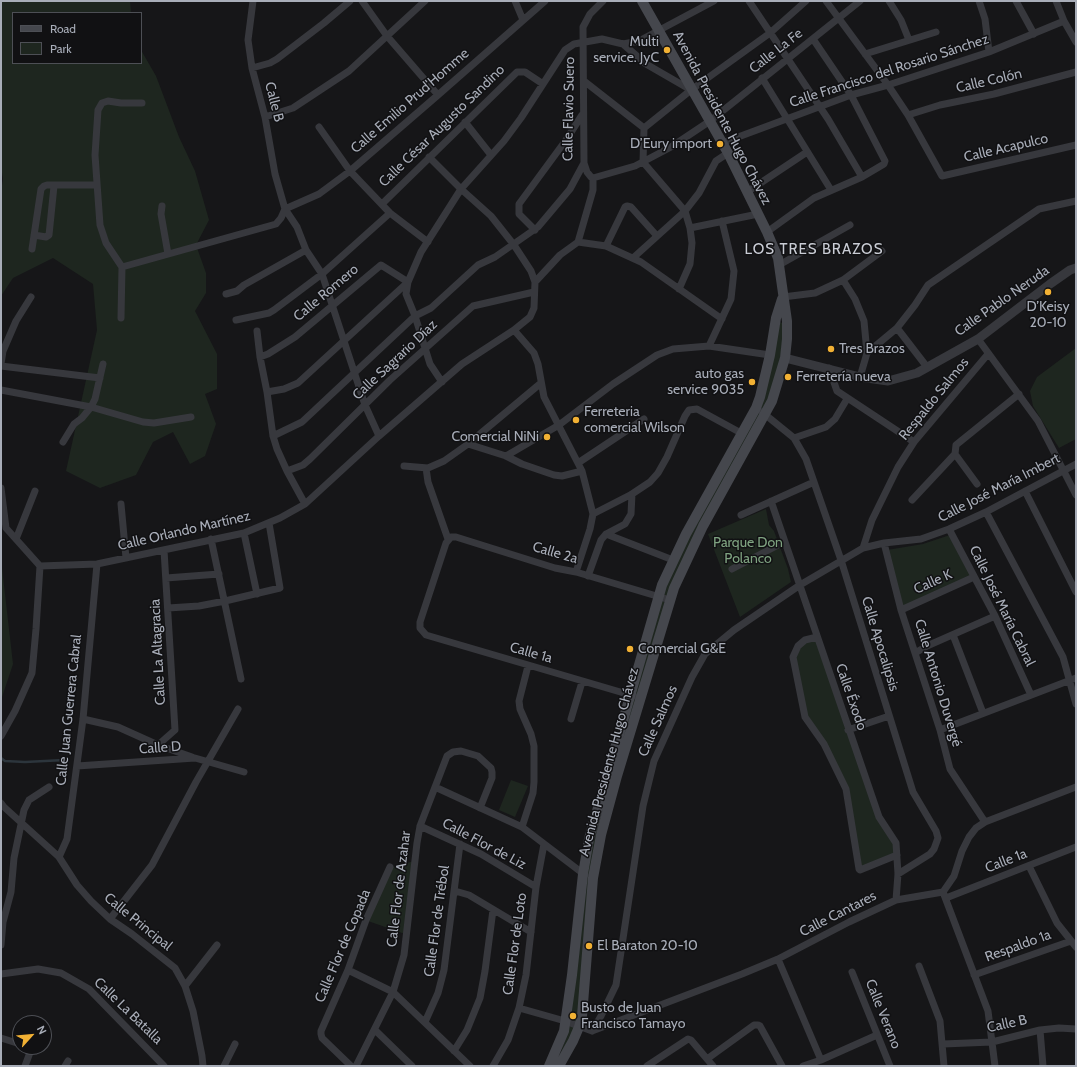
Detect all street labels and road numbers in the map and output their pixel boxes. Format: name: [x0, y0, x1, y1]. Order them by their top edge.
street label: Calle La Fe: [746, 25, 806, 77]
street label: Avenida Presidente Hugo Chávez: [669, 28, 775, 208]
street label: Calle Francisco del Rosario Sánchez: [787, 31, 991, 111]
street label: Calle Emilio Prud'Homme: [347, 45, 473, 157]
street label: Calle Flavio Suero: [560, 57, 578, 161]
street label: Calle César Augusto Sandino: [376, 62, 508, 190]
street label: Calle Colón: [954, 65, 1024, 97]
street label: Calle B: [261, 80, 287, 124]
street label: Calle Acapulco: [962, 130, 1050, 166]
street label: Calle Romero: [290, 261, 362, 325]
street label: Calle Pablo Neruda: [951, 262, 1053, 340]
street label: Calle Sagrario Díaz: [349, 316, 441, 404]
street label: Respaldo Salmos: [896, 354, 972, 444]
street label: Calle José María Imbert: [935, 450, 1063, 526]
street label: Calle Orlando Martínez: [116, 508, 252, 554]
street label: Calle 2a: [530, 539, 580, 567]
street label: Calle José María Cabral: [965, 543, 1039, 669]
street label: Calle K: [911, 566, 955, 598]
street label: Calle Apocalipsis: [858, 595, 902, 693]
street label: Calle La Altagracia: [147, 598, 169, 706]
street label: Calle Antonio Duvergé: [911, 617, 965, 749]
street label: Calle Juan Guerrera Cabral: [53, 634, 85, 786]
street label: Calle 1a: [508, 639, 554, 667]
street label: Calle Éxodo: [832, 661, 870, 733]
street label: Avenida Presidente Hugo Chávez: [576, 666, 642, 858]
street label: Calle Salmos: [635, 683, 681, 759]
street label: Calle D: [138, 738, 182, 758]
street label: Calle Flor de Liz: [439, 815, 529, 873]
street label: Calle Flor de Azahar: [384, 830, 414, 948]
street label: Calle 1a: [983, 845, 1029, 877]
street label: Calle Flor de Trébol: [421, 864, 453, 978]
street label: Calle Flor de Copada: [312, 887, 374, 1005]
street label: Calle Cantares: [797, 887, 879, 941]
street label: Calle Principal: [101, 890, 175, 954]
street label: Calle Flor de Loto: [500, 892, 530, 996]
street label: Respaldo 1a: [983, 926, 1053, 966]
street label: Calle La Batalla: [90, 974, 166, 1048]
street label: Calle Verano: [861, 977, 905, 1051]
street label: Calle B: [985, 1012, 1029, 1036]

